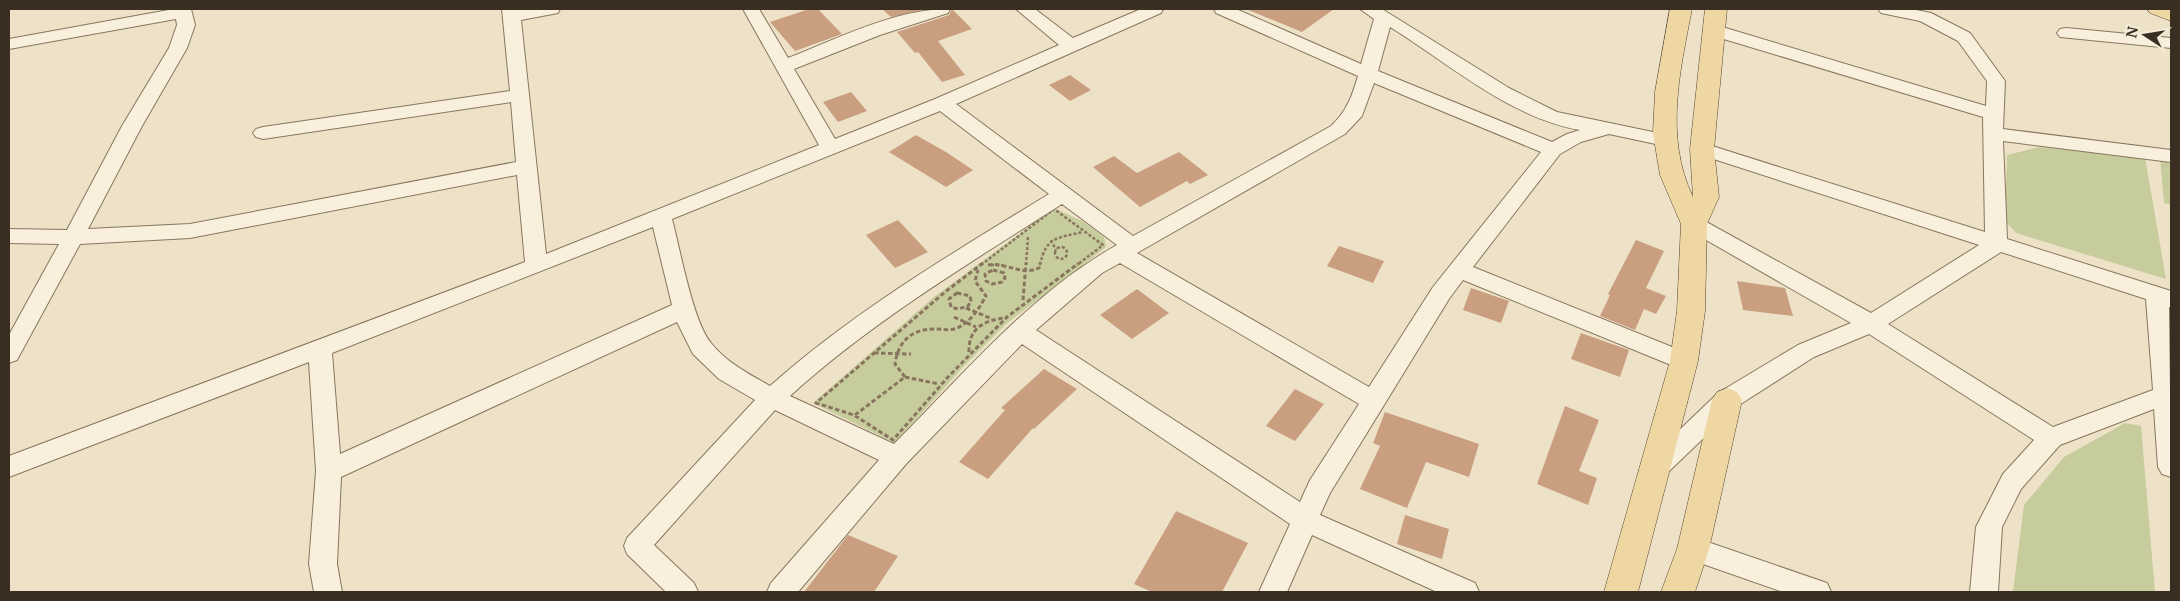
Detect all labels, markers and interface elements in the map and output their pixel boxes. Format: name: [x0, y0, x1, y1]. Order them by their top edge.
north arrow: [2120, 10, 2170, 60]
text: N: [2122, 25, 2142, 40]

